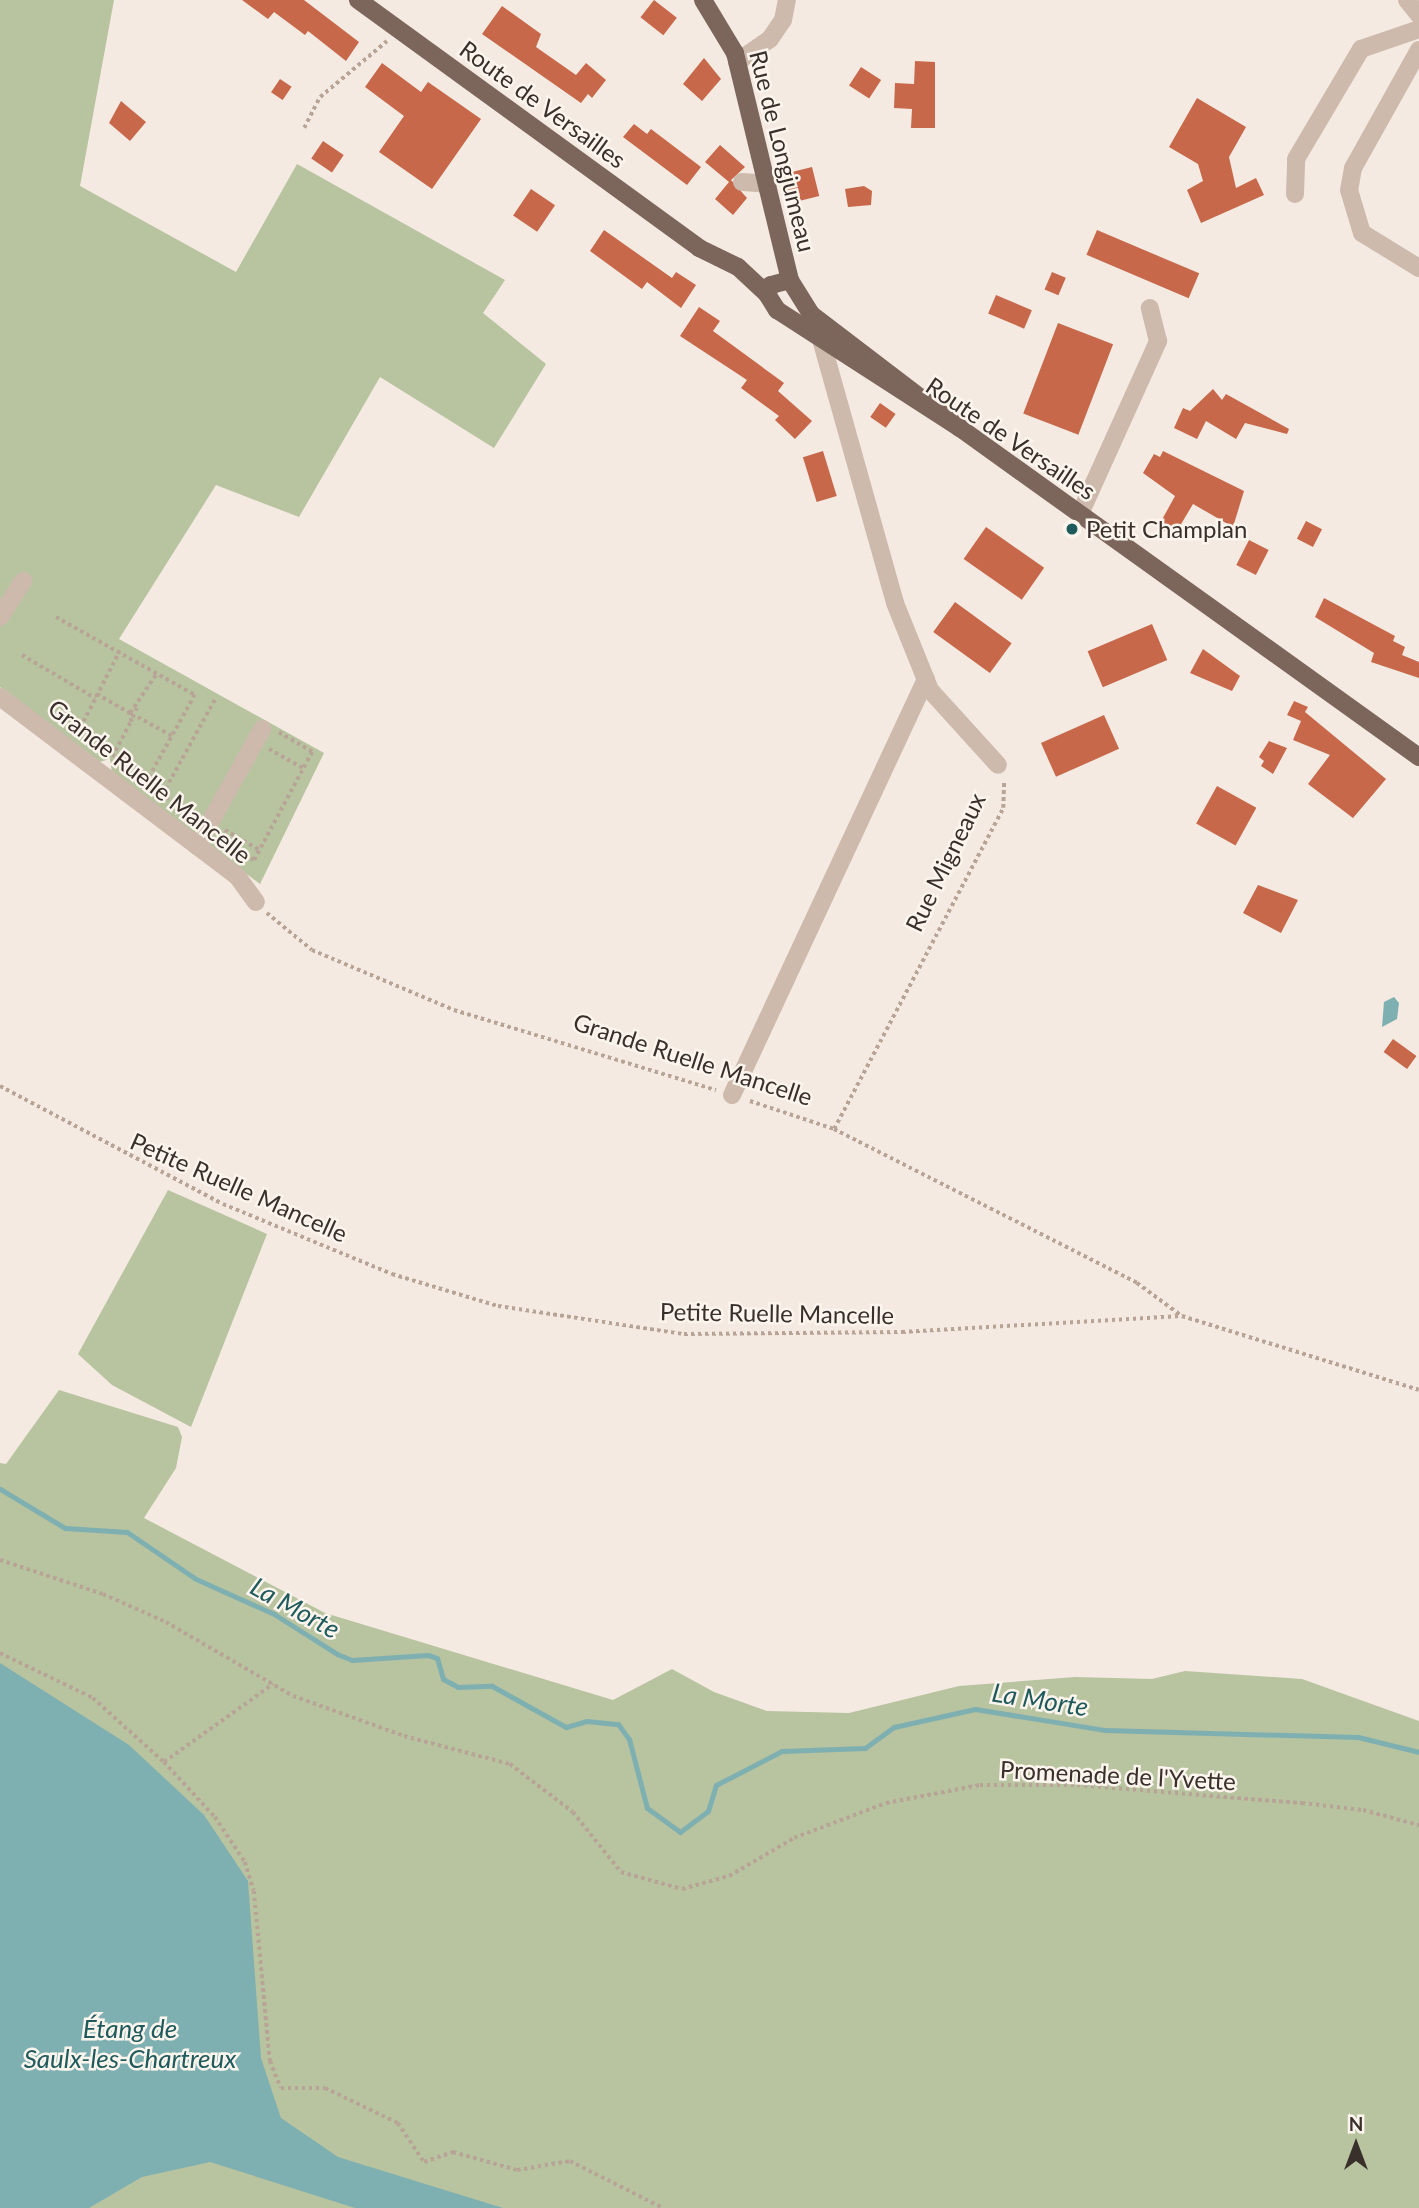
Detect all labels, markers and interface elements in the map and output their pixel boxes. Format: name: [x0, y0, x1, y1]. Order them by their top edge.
street label: Route de Versailles: [454, 34, 632, 174]
street label: Rue de Longjumeau: [744, 47, 822, 255]
street label: Route de Versailles: [920, 370, 1102, 506]
place label: Petit Champlan: [1086, 515, 1247, 543]
marker: Petit Champlan: [1064, 521, 1080, 537]
street label: Grande Ruelle Mancelle: [43, 693, 257, 869]
street label: Rue Migneaux: [899, 788, 991, 936]
street label: Grande Ruelle Mancelle: [570, 1007, 816, 1111]
street label: Petite Ruelle Mancelle: [126, 1126, 352, 1248]
street label: Petite Ruelle Mancelle: [660, 1297, 894, 1329]
water label: La Morte: [245, 1571, 345, 1645]
water label: La Morte: [990, 1677, 1090, 1723]
street label: Promenade de l'Yvette: [999, 1754, 1237, 1796]
water label: Étang de Saulx-les-Chartreux: [24, 2013, 236, 2074]
north arrow: [1321, 2110, 1391, 2180]
text: N: [1349, 2112, 1363, 2135]

